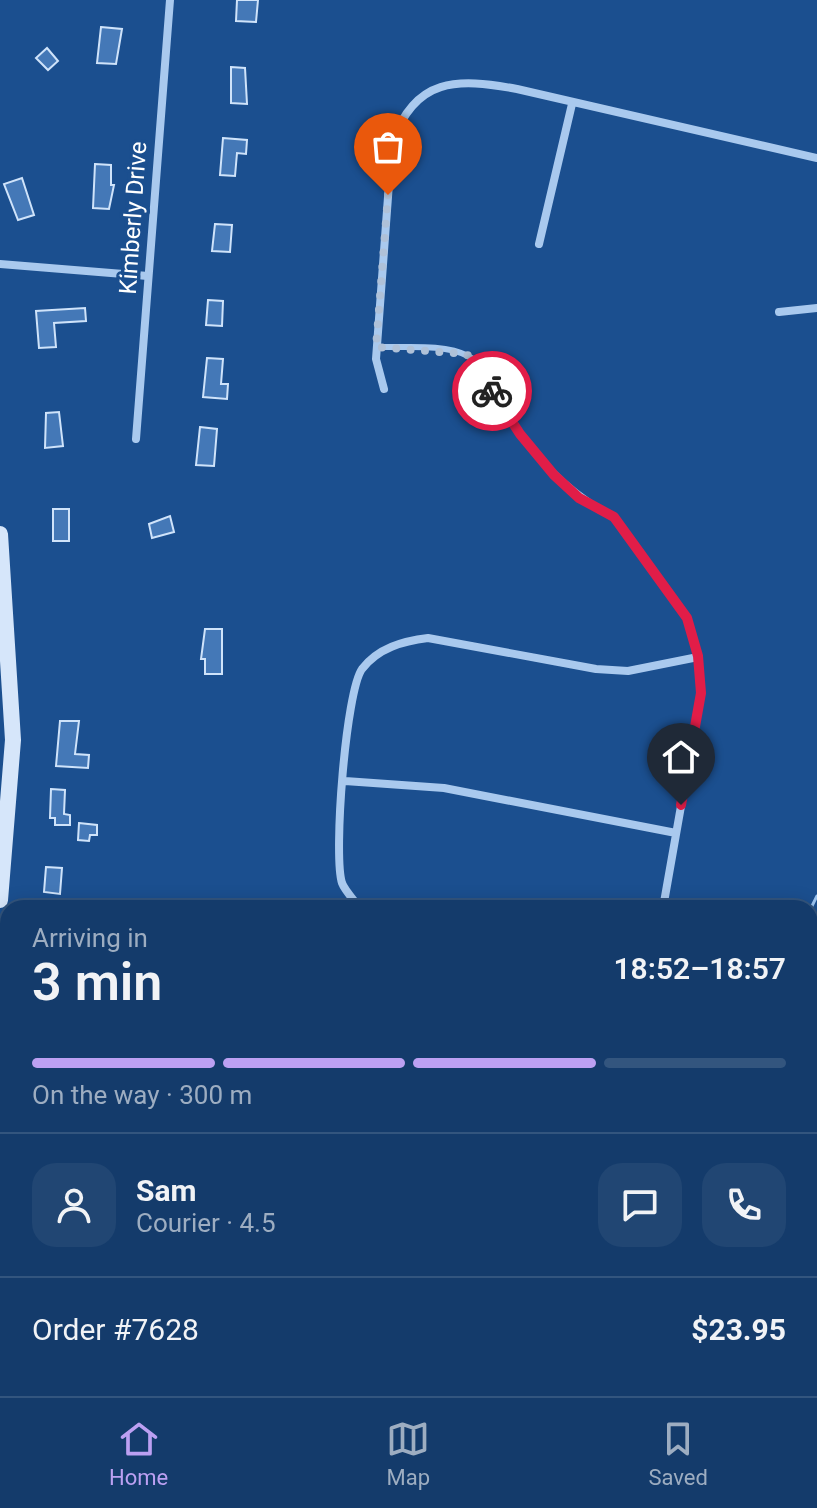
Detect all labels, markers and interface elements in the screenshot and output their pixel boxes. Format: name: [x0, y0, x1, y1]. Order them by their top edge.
pin: [354, 113, 422, 195]
icon: bag: [366, 125, 410, 169]
street label: Kimberly Drive: [114, 141, 152, 295]
courier: [452, 351, 532, 431]
icon: bike: [470, 369, 514, 413]
pin: [647, 723, 715, 805]
icon: home: [659, 735, 703, 779]
text: Arriving in: [32, 923, 148, 953]
text: 18:52–18:57: [613, 951, 786, 986]
text: 3 min: [32, 952, 162, 1013]
text: On the way · 300 m: [32, 1080, 252, 1110]
button: person: [32, 1163, 116, 1247]
button: chat: [598, 1163, 682, 1247]
button: phone: [702, 1163, 786, 1247]
text: Sam: [136, 1173, 197, 1208]
text: Courier · 4.5: [136, 1208, 276, 1238]
text: Order #7628: [32, 1312, 199, 1347]
text: $23.95: [691, 1312, 786, 1347]
tab: Home: [109, 1417, 168, 1490]
tab: Map: [386, 1417, 430, 1490]
tab: Saved: [648, 1417, 708, 1490]

